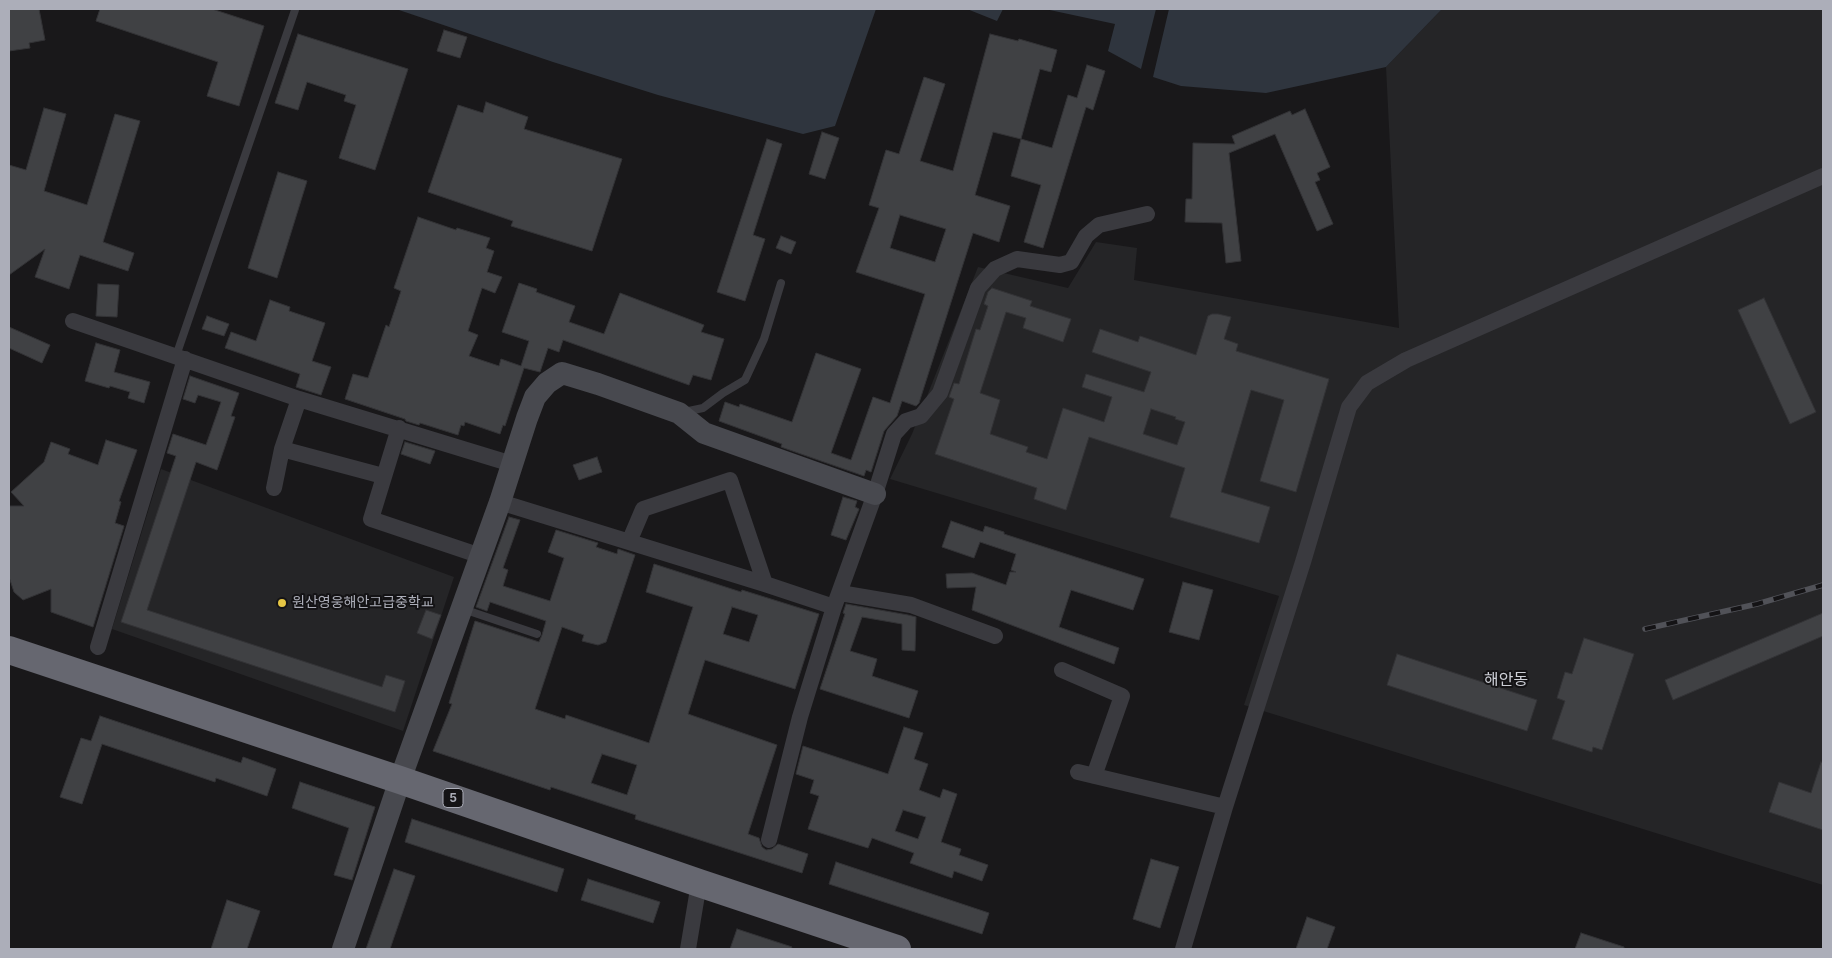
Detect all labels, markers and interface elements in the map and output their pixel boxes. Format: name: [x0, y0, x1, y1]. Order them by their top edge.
place label: 원산영웅해안고급중학교: [292, 595, 434, 611]
marker: 원산영웅해안고급중학교: [276, 597, 288, 609]
district label: 해안동: [1484, 670, 1528, 690]
road number: 5: [443, 788, 463, 808]

